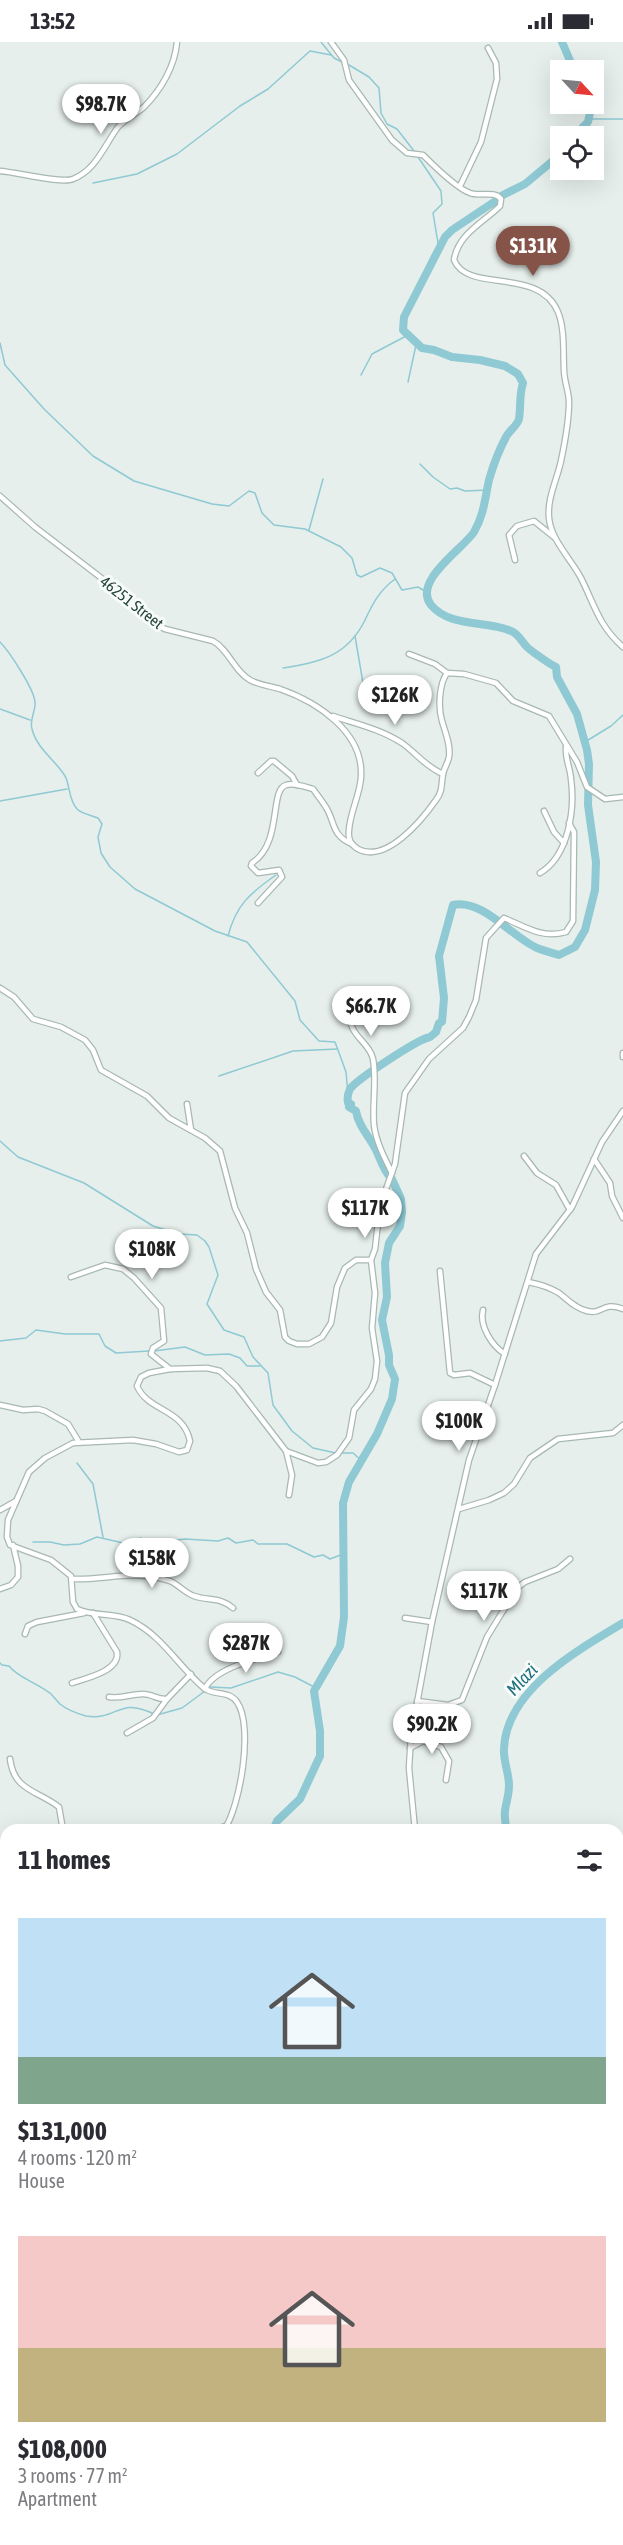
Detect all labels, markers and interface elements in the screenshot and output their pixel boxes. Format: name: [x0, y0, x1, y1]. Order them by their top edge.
text: 13:52: [30, 8, 75, 34]
north arrow: [550, 60, 604, 114]
map controls: [550, 60, 604, 180]
pin: $98.7K: [52, 84, 150, 135]
text: $98.7K: [76, 92, 126, 115]
button: locate: [550, 126, 604, 180]
pin: $131K: [491, 226, 575, 277]
text: $131K: [510, 234, 556, 257]
street label: 46251 Street: [97, 572, 167, 632]
pin: $126K: [353, 675, 437, 726]
text: $126K: [372, 683, 418, 706]
pin: $66.7K: [322, 986, 420, 1037]
text: $66.7K: [346, 994, 396, 1017]
pin: $117K: [323, 1188, 407, 1239]
text: $117K: [342, 1196, 388, 1219]
pin: $108K: [110, 1229, 194, 1280]
text: $108K: [129, 1237, 175, 1260]
pin: $100K: [417, 1401, 501, 1452]
text: $100K: [436, 1409, 482, 1432]
pin: $158K: [110, 1538, 194, 1589]
text: $158K: [129, 1546, 175, 1569]
pin: $117K: [442, 1571, 526, 1622]
text: $117K: [461, 1579, 507, 1602]
pin: $287K: [204, 1623, 288, 1674]
text: $287K: [223, 1631, 269, 1654]
water label: Mlazi: [502, 1659, 541, 1700]
pin: $90.2K: [383, 1704, 481, 1755]
text: $90.2K: [407, 1712, 457, 1735]
icon: filters: [573, 1844, 606, 1877]
text: 11 homes: [18, 1845, 111, 1875]
icon: home: [258, 1957, 366, 2065]
text: $131,000: [18, 2116, 107, 2146]
text: 4 rooms · 120 m²: [18, 2146, 137, 2169]
text: House: [18, 2169, 65, 2192]
icon: home: [258, 2275, 366, 2383]
text: $108,000: [18, 2434, 107, 2464]
text: 3 rooms · 77 m²: [18, 2464, 128, 2487]
text: Apartment: [18, 2487, 97, 2510]

